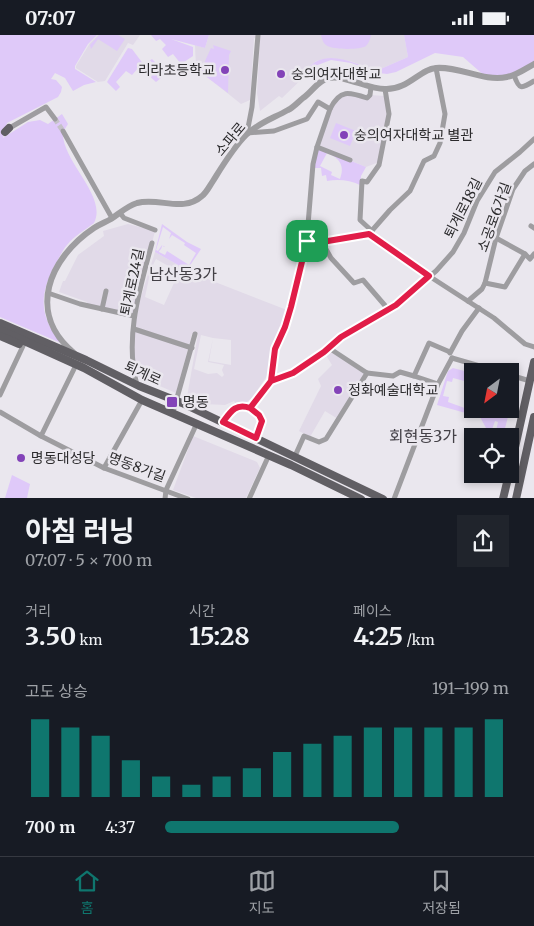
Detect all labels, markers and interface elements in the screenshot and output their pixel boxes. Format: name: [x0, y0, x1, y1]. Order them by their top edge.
text: 07:07: [25, 6, 76, 30]
place label: 리라초등학교: [138, 61, 215, 79]
marker: 리라초등학교: [219, 64, 231, 76]
place label: 숭의여자대학교: [291, 65, 381, 83]
marker: 숭의여자대학교: [275, 68, 287, 80]
street label: 소파로: [211, 118, 249, 160]
place label: 숭의여자대학교 별관: [354, 126, 473, 144]
marker: 숭의여자대학교 별관: [338, 129, 350, 141]
street label: 퇴계로18길: [440, 175, 486, 241]
street label: 소공로6가길: [473, 180, 515, 254]
pin: [286, 220, 328, 262]
icon: arrive: [293, 227, 321, 255]
street label: 퇴계로24길: [116, 247, 148, 317]
district label: 남산동3가: [149, 264, 217, 284]
street label: 퇴계로: [122, 357, 164, 389]
north arrow: [464, 363, 519, 417]
map controls: [464, 363, 519, 483]
place label: 정화예술대학교: [348, 381, 438, 399]
marker: 정화예술대학교: [332, 384, 344, 396]
place label: 명동: [183, 393, 209, 411]
marker: 명동: [165, 395, 179, 409]
district label: 회현동3가: [389, 426, 457, 446]
button: locate: [464, 428, 519, 483]
street label: 명동8가길: [106, 448, 168, 486]
place label: 명동대성당: [31, 449, 96, 467]
marker: 명동대성당: [15, 452, 27, 464]
text: 아침 러닝: [25, 513, 135, 549]
button: share: [457, 515, 509, 567]
text: 07:07 · 5 × 700 m: [25, 550, 152, 570]
text: 거리: [25, 602, 51, 620]
text: 시간: [189, 602, 215, 620]
text: 페이스: [353, 602, 392, 620]
text: 3.50: [25, 620, 76, 652]
text: 15:28: [189, 620, 250, 652]
text: 4:25: [353, 620, 403, 652]
text: km: [76, 631, 102, 649]
text: /km: [403, 631, 435, 649]
text: 191–199 m: [432, 678, 509, 698]
text: 고도 상승: [25, 681, 88, 701]
text: 700 m: [25, 817, 75, 837]
text: 4:37: [105, 817, 135, 837]
tab: 홈: [73, 867, 101, 917]
tab: 지도: [248, 867, 276, 917]
tab: 저장됨: [422, 867, 461, 917]

